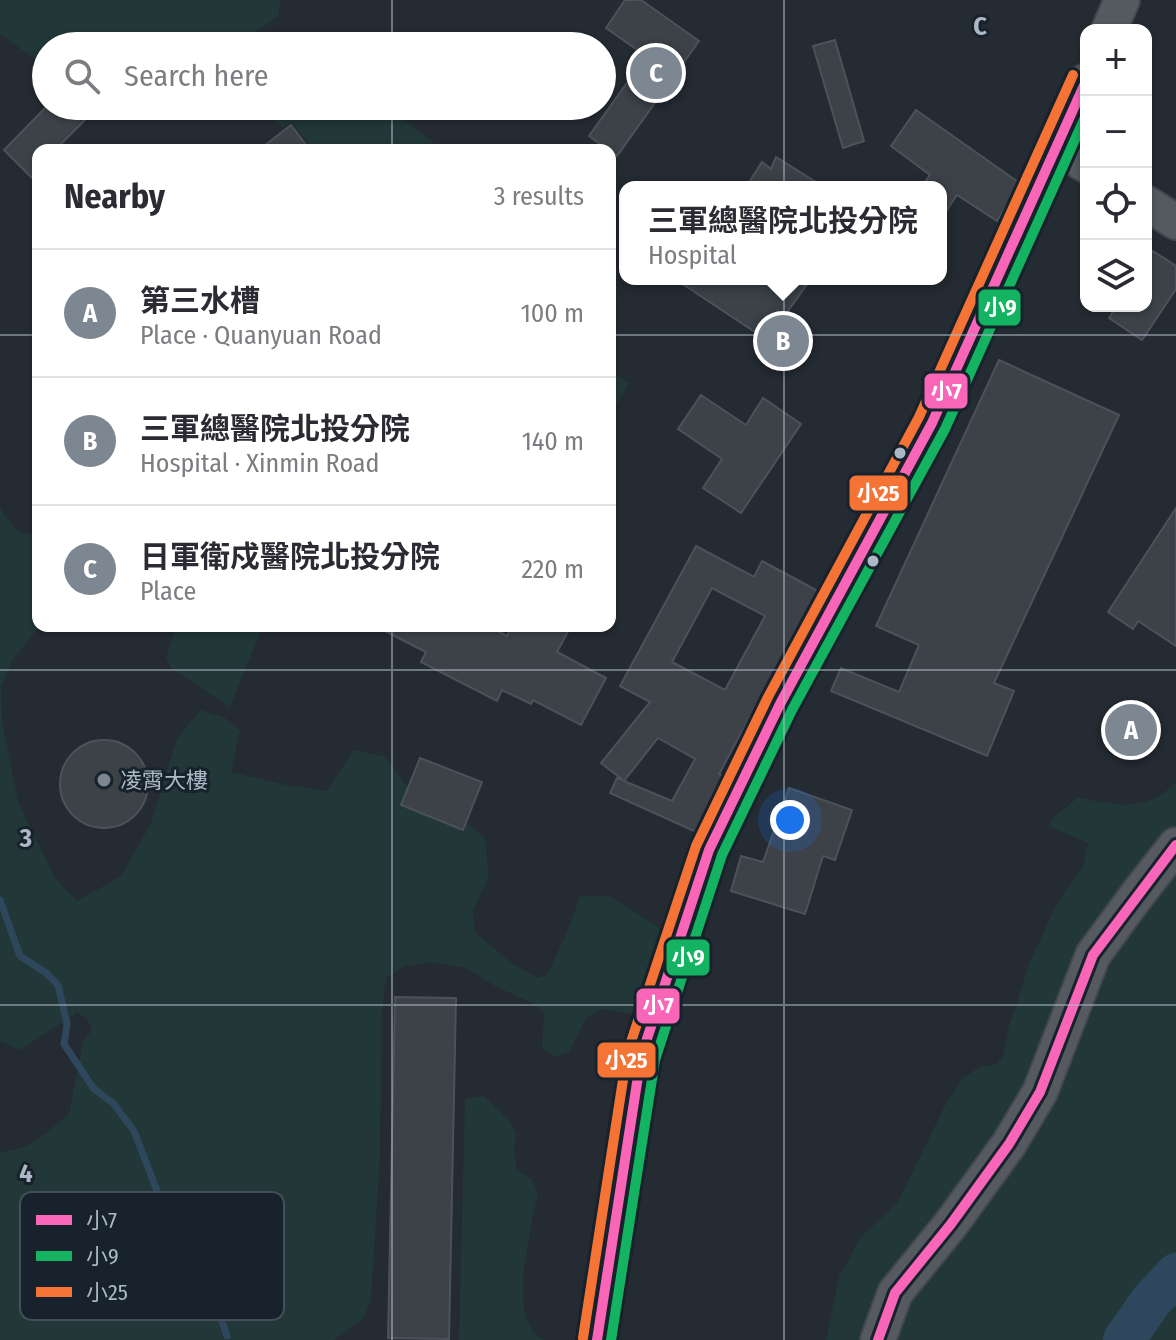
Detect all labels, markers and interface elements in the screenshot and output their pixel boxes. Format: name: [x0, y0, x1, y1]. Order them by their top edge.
text: C: [973, 11, 987, 42]
map controls: [1080, 24, 1152, 312]
button: +: [1080, 24, 1152, 96]
search box: [32, 32, 616, 120]
pin: C: [630, 43, 682, 103]
icon: search: [60, 54, 104, 98]
text: Search here: [124, 58, 269, 94]
button: −: [1080, 96, 1152, 168]
button: locate: [1080, 168, 1152, 240]
text: Nearby: [64, 176, 165, 217]
text: 3 results: [494, 181, 584, 212]
popup: [619, 181, 947, 285]
text: 三軍總醫院北投分院: [648, 203, 918, 239]
text: Hospital: [648, 240, 737, 271]
button: layers: [1080, 240, 1152, 312]
text: 第三水槽: [140, 283, 260, 319]
line badge: 小9: [977, 288, 1022, 327]
text: 小9: [983, 294, 1017, 321]
text: A: [83, 298, 97, 329]
text: 100 m: [521, 298, 584, 329]
pin: B: [757, 311, 809, 371]
text: Place · Quanyuan Road: [140, 320, 382, 351]
line badge: 小7: [923, 372, 969, 410]
text: 小7: [930, 378, 962, 405]
text: 三軍總醫院北投分院: [140, 411, 410, 447]
text: B: [83, 426, 97, 457]
text: 140 m: [522, 426, 584, 457]
unlabelled marker: [892, 445, 908, 461]
text: Hospital · Xinmin Road: [140, 448, 380, 479]
line badge: 小25: [848, 474, 909, 512]
text: 小25: [857, 480, 900, 507]
text: 日軍衛戍醫院北投分院: [140, 539, 440, 575]
unlabelled marker: [865, 553, 881, 569]
text: C: [83, 554, 97, 585]
text: 220 m: [521, 554, 584, 585]
text: Place: [140, 576, 196, 607]
pin: A: [1105, 700, 1157, 760]
place label: 凌霄大樓: [120, 767, 208, 794]
marker: 凌霄大樓: [95, 771, 113, 789]
your location: [770, 800, 810, 840]
text: 3: [19, 823, 32, 854]
line badge: 小9: [665, 938, 711, 977]
text: 小9: [671, 944, 705, 971]
line badge: 小7: [635, 987, 681, 1025]
text: 小7: [642, 992, 674, 1019]
line badge: 小25: [596, 1041, 657, 1079]
text: 小25: [605, 1047, 648, 1074]
text: 4: [19, 1158, 33, 1189]
legend: [20, 1192, 284, 1320]
text: 小7: [86, 1207, 117, 1234]
text: 小9: [86, 1243, 119, 1270]
text: 小25: [86, 1279, 128, 1306]

